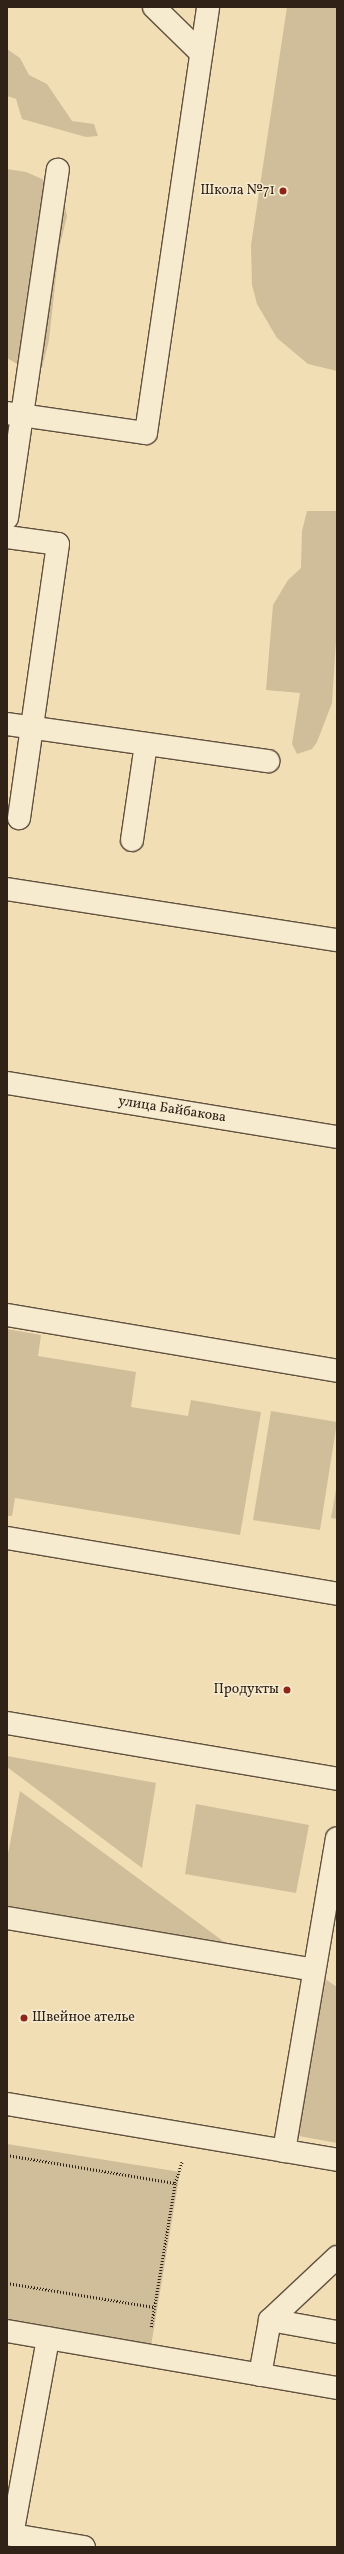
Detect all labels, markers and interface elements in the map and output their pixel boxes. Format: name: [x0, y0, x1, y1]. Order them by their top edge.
place label: Школа №71: [200, 183, 275, 199]
marker: Школа №71: [278, 186, 288, 196]
street label: улица Байбакова: [117, 1093, 227, 1127]
place label: Продукты: [213, 1682, 279, 1698]
marker: Продукты: [282, 1685, 292, 1695]
place label: Швейное ателье: [32, 2010, 135, 2026]
marker: Швейное ателье: [19, 2013, 29, 2023]

